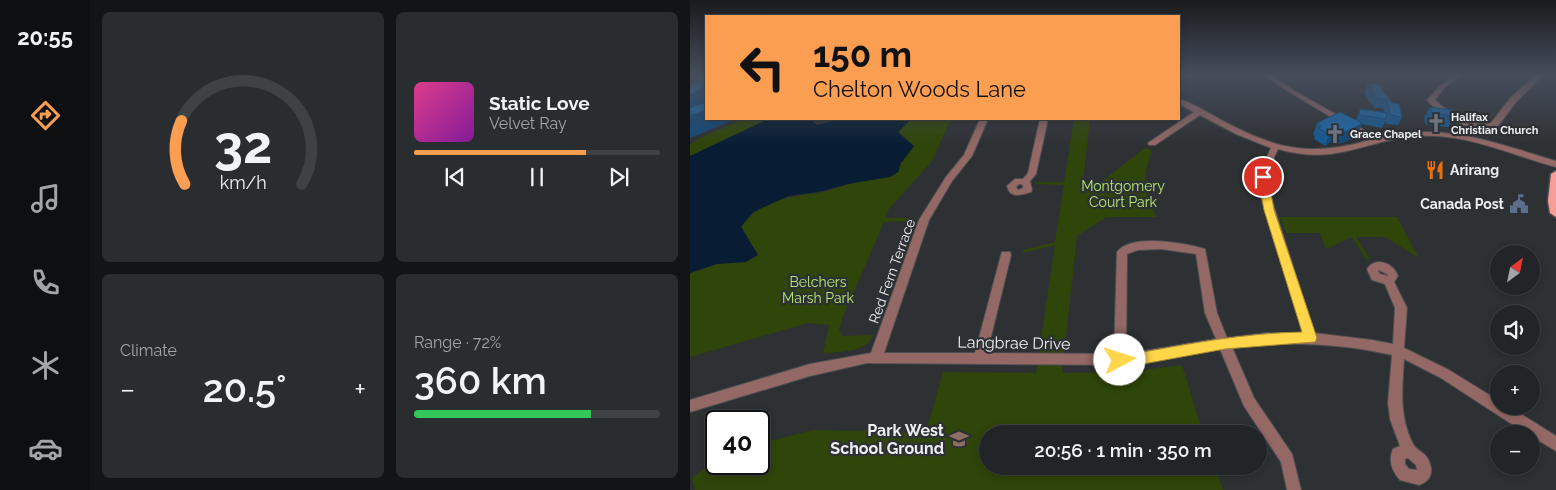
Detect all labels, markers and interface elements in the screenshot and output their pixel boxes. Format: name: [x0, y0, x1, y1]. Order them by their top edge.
text: 20:55: [17, 24, 73, 50]
text: 150 m: [813, 34, 912, 75]
icon: left: [730, 35, 795, 100]
text: Chelton Woods Lane: [813, 76, 1026, 102]
text: Static Love: [489, 92, 590, 114]
icon: directions: [28, 98, 63, 133]
place label: Halifax Christian Church: [1451, 111, 1539, 137]
church icon: Halifax Christian Church: [1425, 112, 1447, 134]
text: 32: [214, 114, 272, 175]
text: Velvet Ray: [489, 114, 567, 133]
church icon: Grace Chapel: [1324, 123, 1346, 145]
place label: Grace Chapel: [1350, 128, 1422, 141]
pin: [1242, 156, 1284, 198]
restaurant icon: Arirang: [1424, 159, 1446, 181]
place label: Arirang: [1450, 162, 1499, 178]
icon: previous: [441, 163, 469, 191]
icon: pause: [523, 163, 551, 191]
icon: next: [605, 163, 633, 191]
icon: arrive: [1249, 163, 1277, 191]
text: km/h: [219, 172, 267, 193]
park label: Montgomery Court Park: [1081, 178, 1165, 210]
icon: music: [28, 181, 63, 216]
public building icon: Canada Post: [1508, 193, 1530, 215]
place label: Canada Post: [1420, 196, 1505, 212]
street label: Red Fern Terrace: [866, 217, 918, 325]
north arrow: [1490, 245, 1540, 295]
map controls: [1490, 245, 1540, 475]
icon: phone: [28, 265, 63, 300]
park label: Belchers Marsh Park: [782, 274, 854, 306]
button: sound: [1490, 305, 1540, 355]
text: Range · 72%: [414, 333, 501, 352]
street label: Langbrae Drive: [957, 333, 1071, 353]
position arrow: [1093, 333, 1145, 385]
text: Climate: [120, 341, 177, 360]
icon: climate: [28, 348, 63, 383]
text: 360 km: [414, 358, 547, 403]
button: +: [1490, 365, 1540, 415]
text: 20.5°: [203, 366, 287, 411]
text: −: [120, 373, 135, 406]
text: +: [354, 373, 366, 406]
speed limit sign: 40: [705, 410, 770, 475]
place label: Park West School Ground: [830, 421, 944, 458]
button: −: [1490, 425, 1540, 475]
school or university icon: Park West School Ground: [948, 428, 970, 450]
icon: car: [28, 431, 63, 466]
text: 20:56 · 1 min · 350 m: [1034, 439, 1212, 461]

